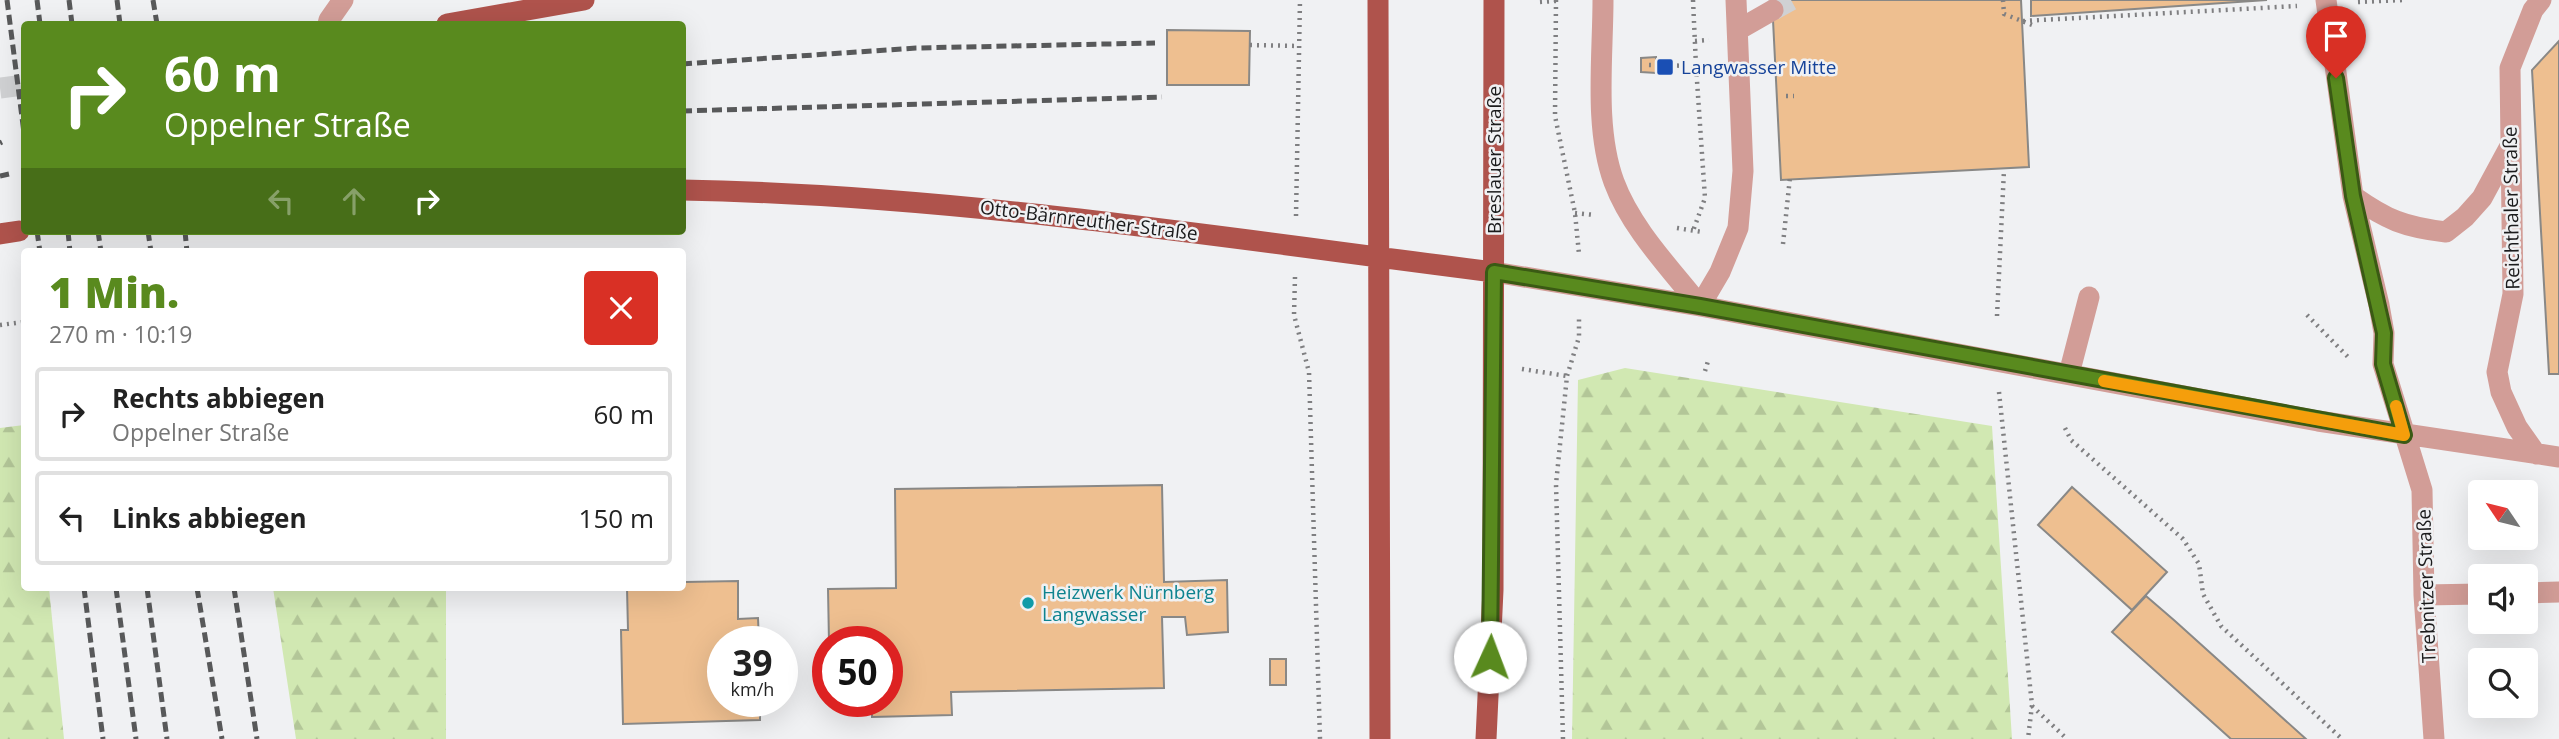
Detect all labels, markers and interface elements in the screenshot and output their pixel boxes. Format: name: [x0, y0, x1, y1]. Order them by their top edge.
pin: [2306, 6, 2366, 78]
icon: arrive: [2317, 17, 2355, 55]
text: 60 m: [164, 40, 281, 106]
icon: right: [49, 49, 140, 140]
place label: Langwasser Mitte: [1681, 54, 1836, 80]
marker: Langwasser Mitte: [1655, 57, 1675, 77]
street label: Breslauer Straße: [1481, 86, 1507, 234]
text: Oppelner Straße: [164, 103, 411, 146]
street label: Reichthaler Straße: [2497, 126, 2525, 290]
icon: left: [262, 182, 300, 220]
icon: ahead: [335, 182, 373, 220]
icon: right: [408, 182, 446, 220]
street label: Otto-Bärnreuther-Straße: [979, 194, 1199, 246]
text: 1 Min.: [49, 263, 179, 320]
button: close: [584, 271, 658, 345]
text: 270 m · 10:19: [49, 318, 192, 350]
text: Rechts abbiegen: [112, 380, 325, 416]
icon: right: [53, 395, 91, 433]
text: 60 m: [593, 396, 654, 432]
text: Oppelner Straße: [112, 416, 289, 448]
north arrow: [2468, 480, 2538, 550]
map controls: [2468, 480, 2538, 718]
icon: left: [53, 499, 91, 537]
text: Links abbiegen: [112, 500, 307, 536]
text: 150 m: [579, 500, 654, 536]
street label: Trebnitzer Straße: [2410, 509, 2442, 663]
button: sound: [2468, 564, 2538, 634]
place label: Heizwerk Nürnberg Langwasser: [1042, 579, 1214, 627]
marker: Heizwerk Nürnberg Langwasser: [1020, 595, 1036, 611]
position arrow: [1453, 620, 1527, 694]
speed limit sign: 50: [812, 626, 903, 717]
text: 39: [732, 639, 773, 686]
button: search: [2468, 648, 2538, 718]
text: km/h: [731, 677, 774, 701]

